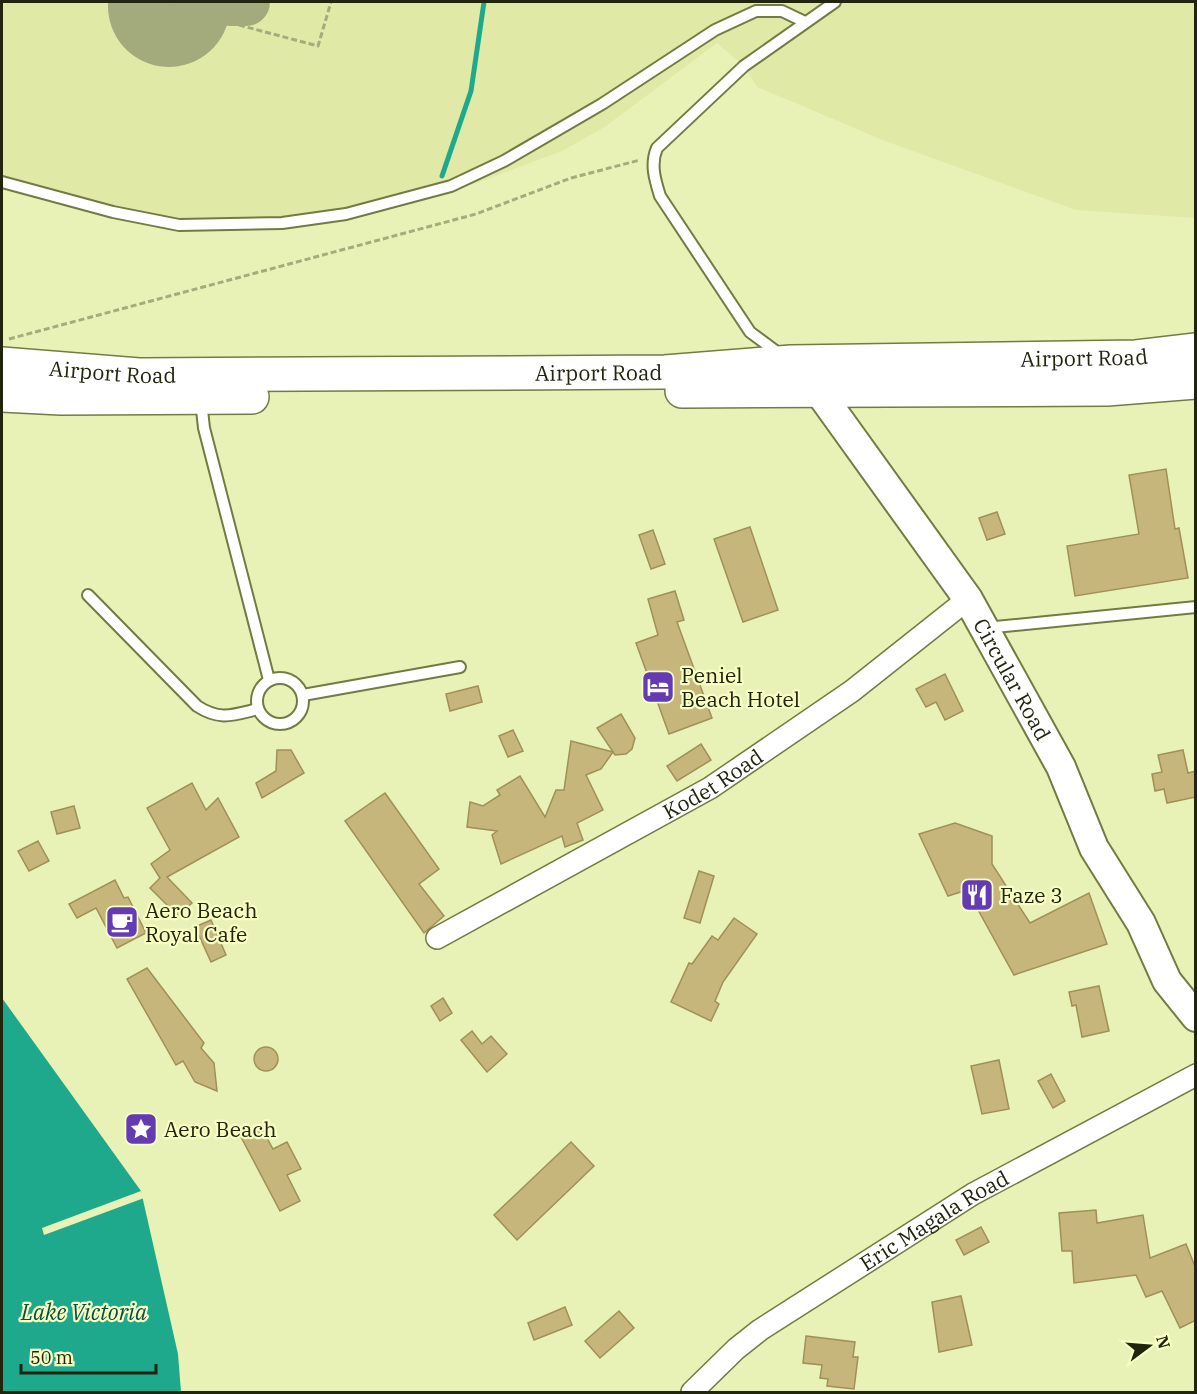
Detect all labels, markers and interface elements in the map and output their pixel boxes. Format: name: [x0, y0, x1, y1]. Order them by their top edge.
street label: Airport Road: [1020, 342, 1149, 373]
street label: Airport Road: [48, 354, 176, 389]
street label: Airport Road: [535, 358, 662, 387]
street label: Circular Road: [967, 613, 1058, 745]
place label: Peniel Beach Hotel: [681, 661, 800, 713]
hotel icon: Peniel Beach Hotel: [640, 669, 676, 705]
street label: Kodet Road: [658, 742, 768, 825]
restaurant icon: Faze 3: [959, 877, 995, 913]
place label: Faze 3: [1000, 881, 1063, 909]
place label: Aero Beach Royal Cafe: [145, 896, 258, 948]
cafe icon: Aero Beach Royal Cafe: [104, 904, 140, 940]
place icon: Aero Beach: [123, 1111, 159, 1147]
place label: Aero Beach: [164, 1115, 277, 1143]
street label: Eric Magala Road: [854, 1163, 1014, 1277]
water label: Lake Victoria: [20, 1297, 147, 1326]
north arrow: [1119, 1316, 1179, 1376]
text: N: [1152, 1333, 1175, 1351]
scale bar: [21, 1337, 156, 1375]
text: 50 m: [30, 1346, 73, 1369]

